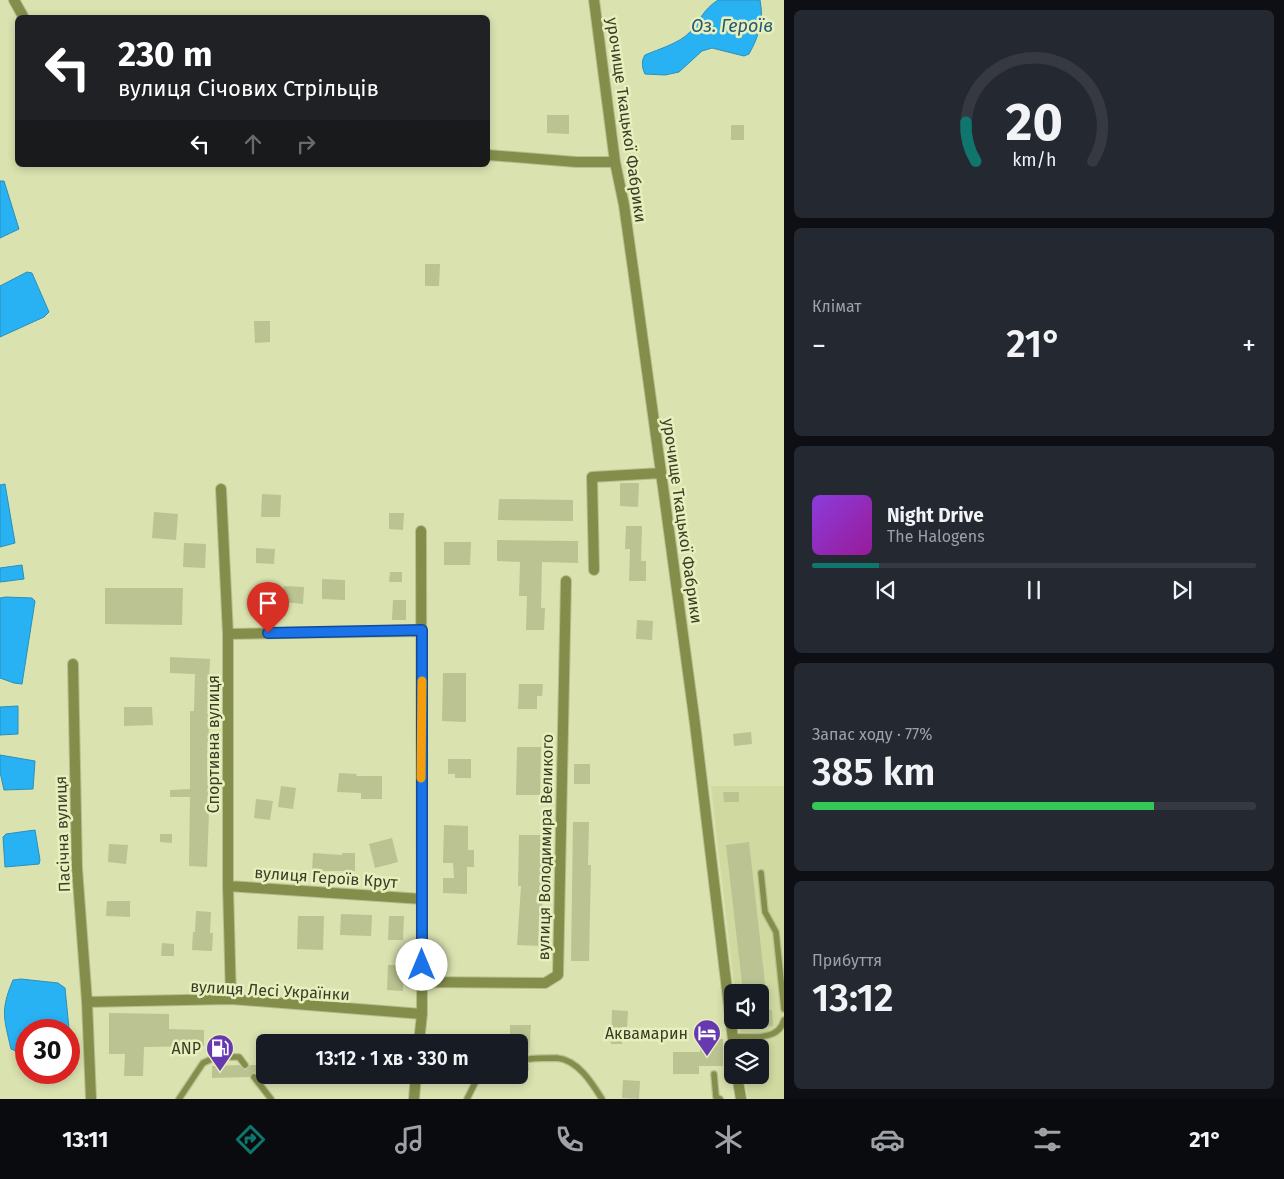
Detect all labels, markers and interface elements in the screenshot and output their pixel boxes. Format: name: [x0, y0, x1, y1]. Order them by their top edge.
water label: Оз. Героїв: [691, 15, 773, 37]
street label: урочище Ткацької Фабрики: [603, 16, 650, 224]
text: 230 m: [118, 33, 212, 75]
icon: left: [35, 35, 100, 100]
text: вулиця Січових Стрільців: [118, 75, 379, 102]
text: 20: [1005, 91, 1063, 154]
icon: left: [186, 130, 214, 158]
icon: ahead: [239, 130, 267, 158]
icon: right: [292, 130, 320, 158]
text: km/h: [1012, 149, 1056, 171]
text: Клімат: [812, 297, 862, 316]
text: 21°: [1006, 321, 1062, 367]
text: −: [812, 329, 826, 362]
text: +: [1242, 329, 1256, 362]
street label: урочище Ткацької Фабрики: [659, 417, 706, 625]
text: Night Drive: [887, 504, 984, 527]
text: The Halogens: [887, 527, 985, 546]
icon: previous: [872, 576, 900, 604]
icon: pause: [1020, 576, 1048, 604]
icon: next: [1168, 576, 1196, 604]
pin: [247, 582, 289, 633]
icon: arrive: [254, 589, 282, 617]
street label: Спортивна вулиця: [204, 675, 223, 813]
text: Запас ходу · 77%: [812, 725, 933, 744]
street label: вулиця Володимира Великого: [534, 734, 557, 960]
text: 385 km: [812, 749, 936, 795]
street label: Пасічна вулиця: [51, 775, 74, 892]
street label: вулиця Героїв Крут: [254, 863, 399, 892]
position arrow: [395, 938, 447, 990]
text: Прибуття: [812, 951, 882, 970]
text: 13:12: [812, 975, 893, 1021]
street label: вулиця Лесі Українки: [190, 977, 350, 1004]
map controls: [724, 984, 769, 1084]
button: sound: [724, 984, 769, 1029]
hotel icon: Аквамарин: [692, 1018, 722, 1057]
speed limit sign: 30: [15, 1019, 80, 1084]
place label: Аквамарин: [605, 1024, 688, 1043]
fuel station icon: ANP: [205, 1033, 235, 1072]
place label: ANP: [172, 1039, 201, 1058]
button: layers: [724, 1039, 769, 1084]
text: 13:12 · 1 хв · 330 m: [315, 1047, 469, 1070]
icon: directions: [233, 1122, 268, 1157]
icon: music: [392, 1122, 427, 1157]
icon: phone: [552, 1122, 587, 1157]
icon: climate: [711, 1122, 746, 1157]
icon: car: [870, 1122, 905, 1157]
icon: filters: [1030, 1122, 1065, 1157]
text: 13:11: [62, 1126, 108, 1153]
text: 21°: [1189, 1126, 1222, 1153]

